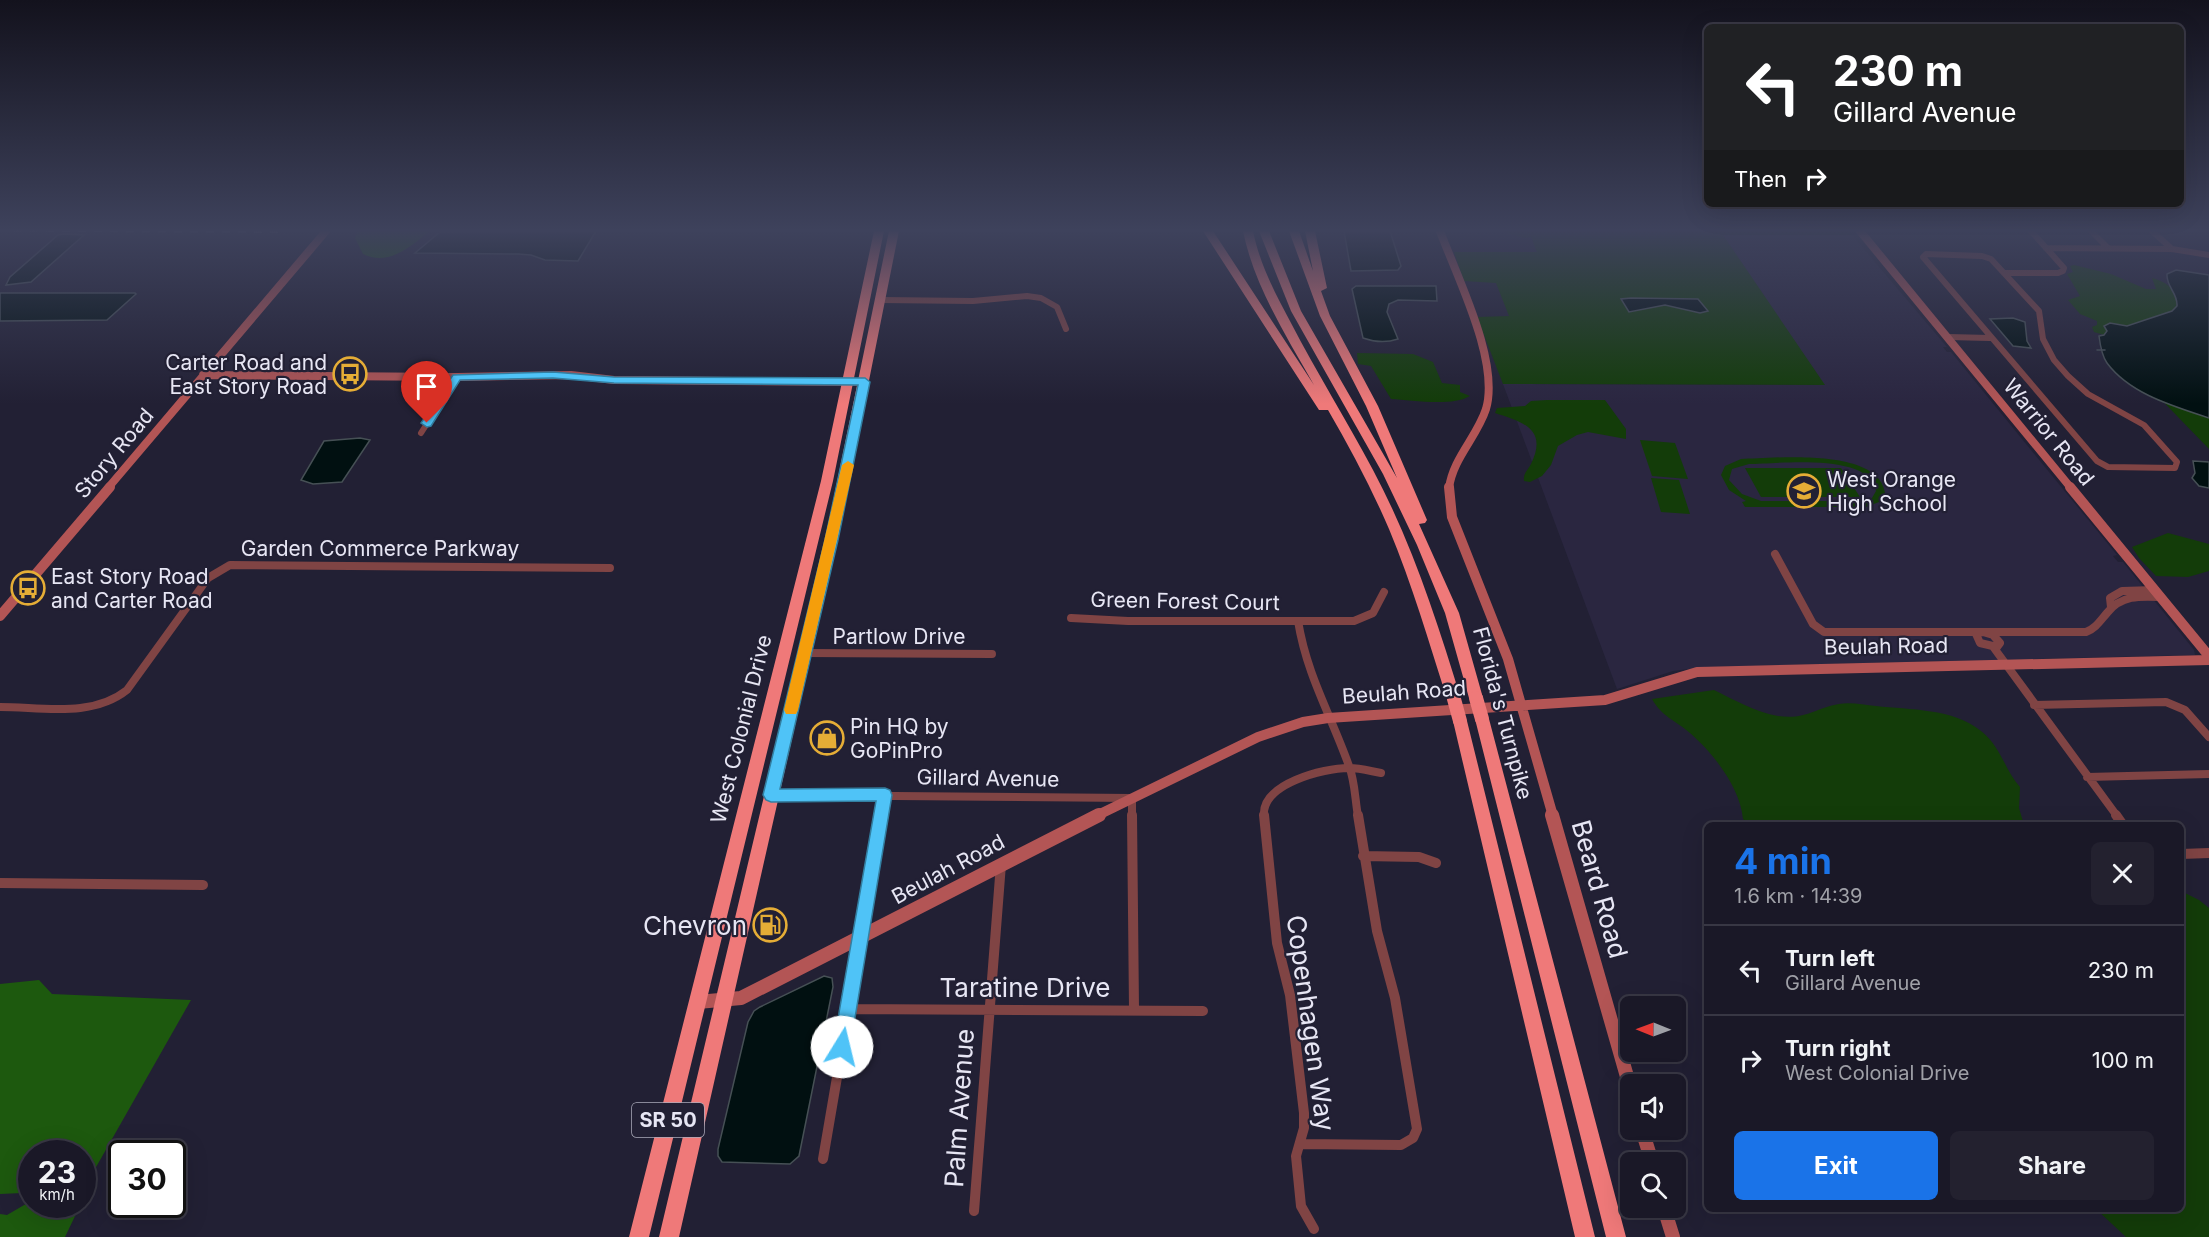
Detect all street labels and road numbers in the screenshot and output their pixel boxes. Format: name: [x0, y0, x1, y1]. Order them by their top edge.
street label: Warrior Road: [1998, 374, 2100, 490]
street label: Story Road: [69, 403, 159, 503]
street label: Garden Commerce Parkway: [241, 536, 519, 561]
street label: Green Forest Court: [1090, 587, 1280, 615]
street label: Partlow Drive: [833, 624, 965, 649]
street label: Florida's Turnpike: [1468, 624, 1538, 802]
street label: West Colonial Drive: [705, 632, 777, 826]
street label: Beulah Road: [1824, 632, 1948, 660]
street label: Beulah Road: [1341, 675, 1467, 709]
street label: Gillard Avenue: [916, 764, 1060, 792]
street label: Beard Road: [1565, 816, 1635, 962]
street label: Beulah Road: [887, 829, 1009, 909]
street label: Copenhagen Way: [1280, 913, 1342, 1133]
street label: Taratine Drive: [939, 972, 1111, 1003]
street label: Palm Avenue: [938, 1028, 980, 1188]
road number: SR 50: [632, 1103, 704, 1137]

